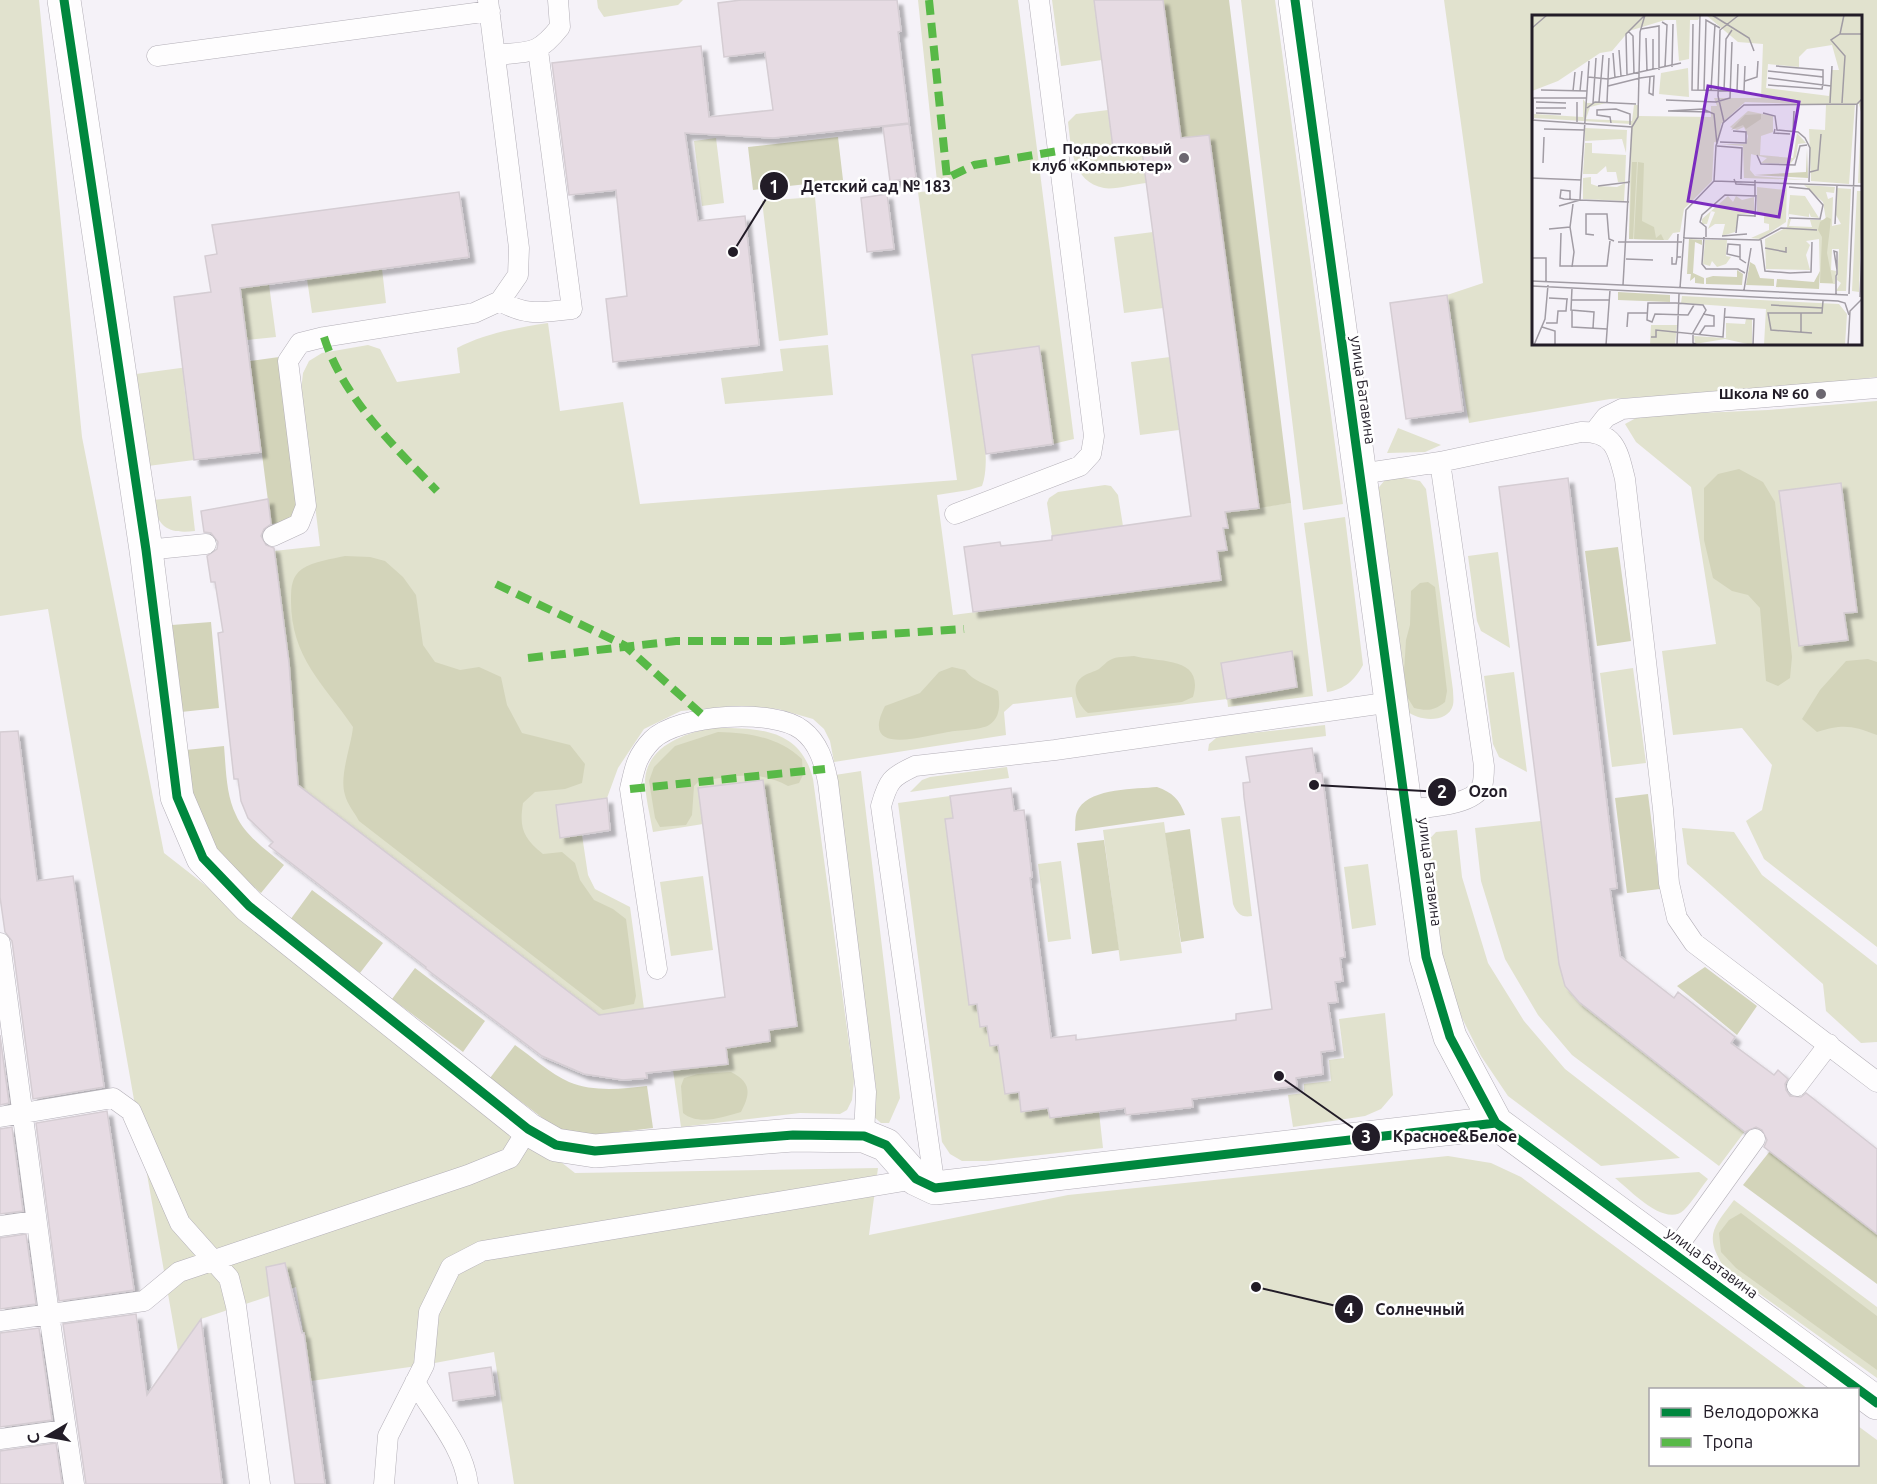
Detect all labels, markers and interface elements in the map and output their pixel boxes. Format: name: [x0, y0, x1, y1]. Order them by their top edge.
inset map: [1532, 15, 1862, 345]
place label: Подростковый клуб «Компьютер»: [1032, 140, 1173, 174]
marker: Подростковый клуб «Компьютер»: [1177, 151, 1191, 165]
callout: Детский сад № 183: [759, 169, 963, 203]
text: 1: [769, 176, 779, 196]
text: Детский сад № 183: [801, 177, 951, 195]
street label: улица Батавина: [1347, 335, 1380, 445]
place label: Школа № 60: [1719, 385, 1809, 402]
marker: Школа № 60: [1814, 387, 1828, 401]
callout: Ozon: [1427, 775, 1520, 809]
text: 2: [1437, 781, 1447, 801]
text: Ozon: [1468, 782, 1508, 800]
street label: улица Батавина: [1415, 817, 1446, 927]
callout: Красное&Белое: [1351, 1120, 1530, 1154]
text: 3: [1361, 1126, 1371, 1146]
text: Красное&Белое: [1393, 1127, 1517, 1145]
street label: улица Батавина: [1663, 1224, 1762, 1302]
callout: Солнечный: [1334, 1292, 1477, 1326]
text: 4: [1344, 1299, 1354, 1319]
text: Солнечный: [1375, 1300, 1465, 1318]
legend: [1649, 1388, 1859, 1466]
text: Велодорожка: [1703, 1401, 1819, 1421]
north arrow: [18, 1406, 78, 1466]
text: Тропа: [1703, 1431, 1753, 1451]
text: С: [23, 1432, 43, 1445]

